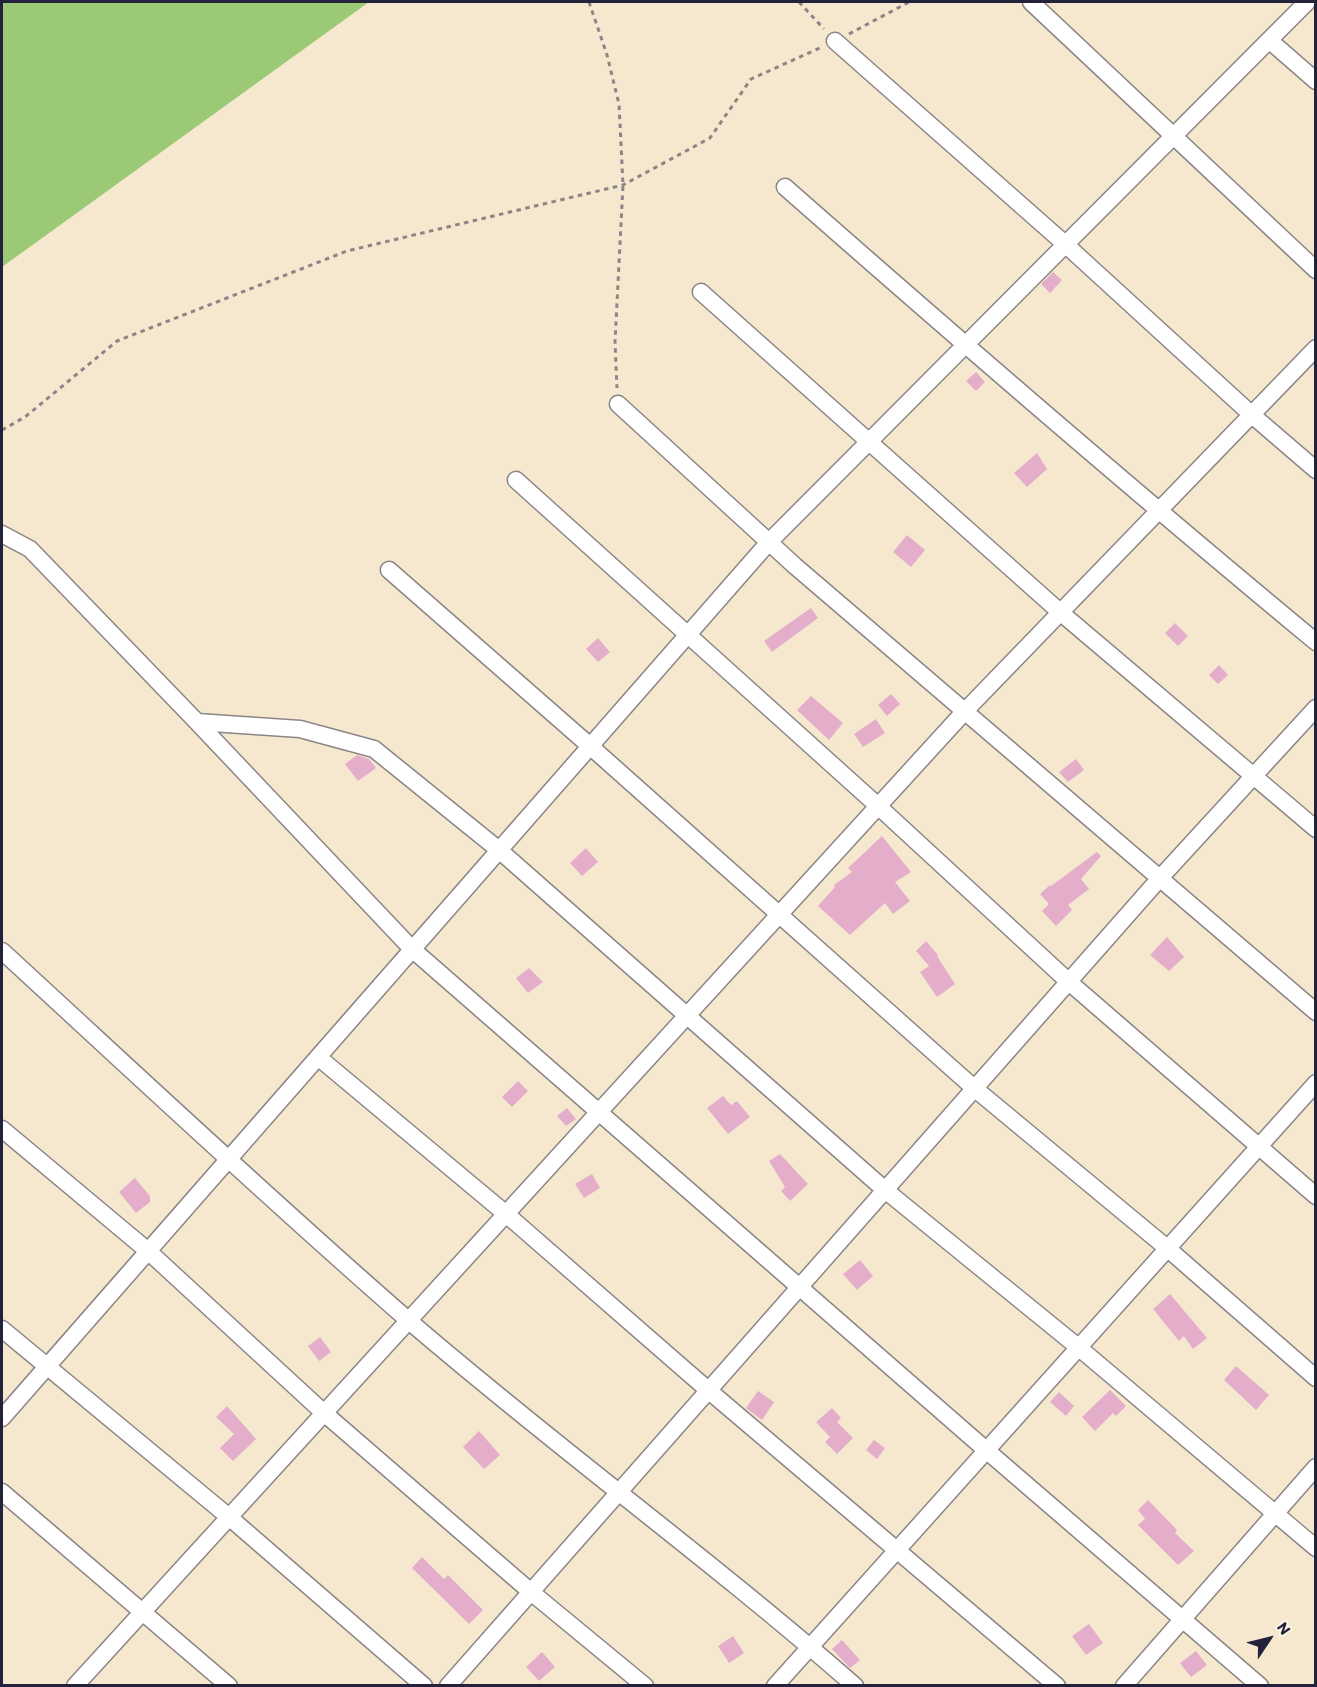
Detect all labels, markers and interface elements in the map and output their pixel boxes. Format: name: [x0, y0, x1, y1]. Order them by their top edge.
north arrow: [1239, 1609, 1299, 1669]
text: N: [1273, 1619, 1295, 1638]

